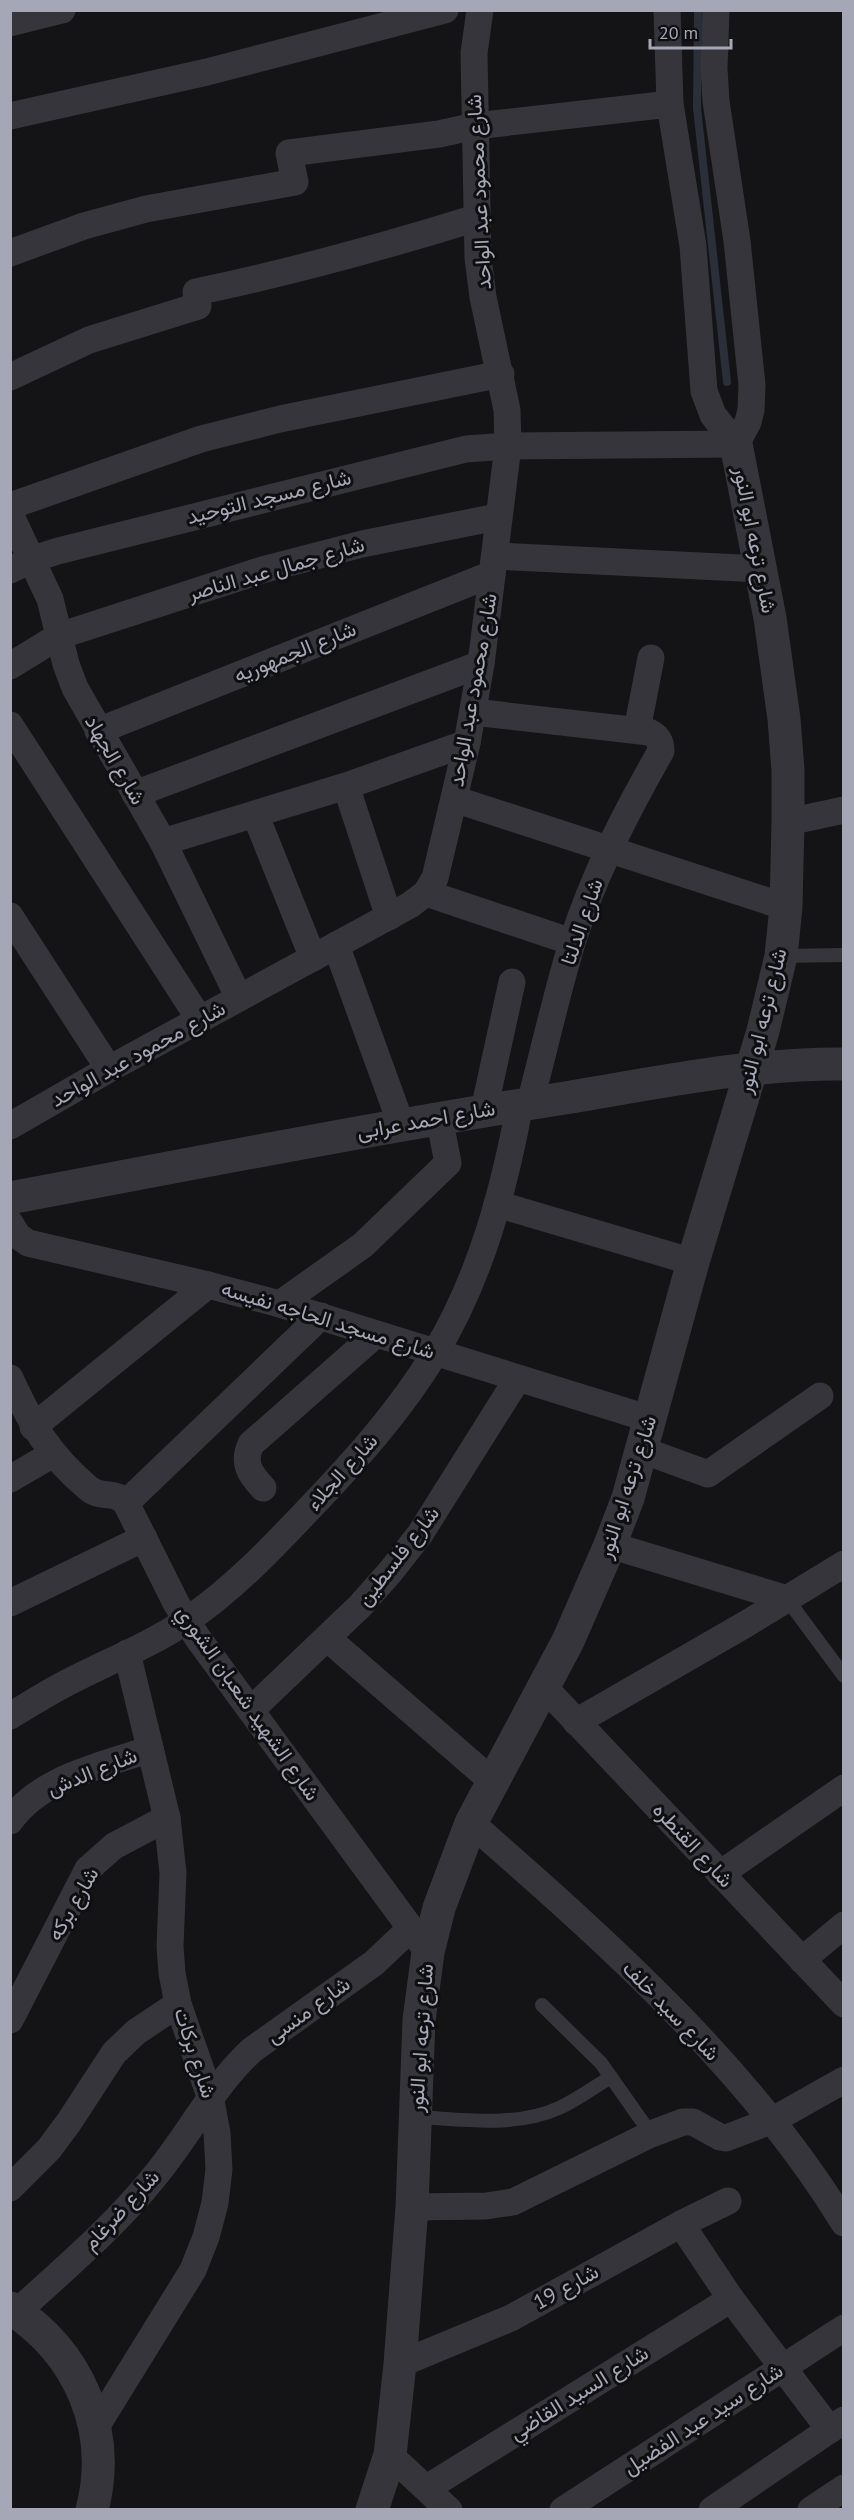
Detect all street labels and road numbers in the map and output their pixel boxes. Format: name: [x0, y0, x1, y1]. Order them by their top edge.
street label: شارع محمود عبد الواحد: [460, 94, 498, 290]
street label: شارع مسجد التوحيد: [184, 463, 354, 531]
street label: شارع ترعه ابو النور: [727, 463, 783, 616]
street label: شارع جمال عبد الناصر: [183, 530, 368, 608]
street label: شارع محمود عبد الواحد: [442, 591, 504, 789]
street label: شارع الجمهوريه: [230, 615, 360, 689]
street label: شارع الجهاد: [78, 710, 152, 810]
street label: شارع الدلتا: [554, 875, 610, 969]
street label: شارع ترعه ابو النور: [730, 945, 794, 1098]
street label: شارع محمود عبد الواحد: [46, 994, 230, 1114]
street label: شارع احمد عرابى: [355, 1094, 497, 1146]
street label: شارع مسجد الحاجه نفيسه: [218, 1274, 438, 1366]
street label: شارع ترعه ابو النور: [590, 1412, 663, 1563]
street label: شارع الجلاء: [300, 1428, 384, 1516]
street label: شارع فلسطين: [350, 1500, 446, 1612]
street label: شارع الشهيد شعبان الشوري: [167, 1600, 326, 1808]
street label: شارع الدش: [43, 1741, 141, 1803]
street label: شارع القنطره: [646, 1796, 740, 1894]
street label: شارع بركه: [41, 1862, 105, 1946]
street label: شارع سيد خلف: [616, 1955, 726, 2067]
street label: شارع ترعه ابو النور: [402, 1963, 440, 2114]
street label: شارع منسى: [260, 1970, 356, 2050]
street label: شارع بركات: [167, 2004, 223, 2102]
street label: شارع ضرغام: [76, 2164, 166, 2256]
street label: شارع 19: [528, 2258, 604, 2316]
street label: شارع السيد القاضي: [504, 2339, 655, 2450]
street label: شارع سيد عبد الفضيل: [618, 2357, 788, 2481]

